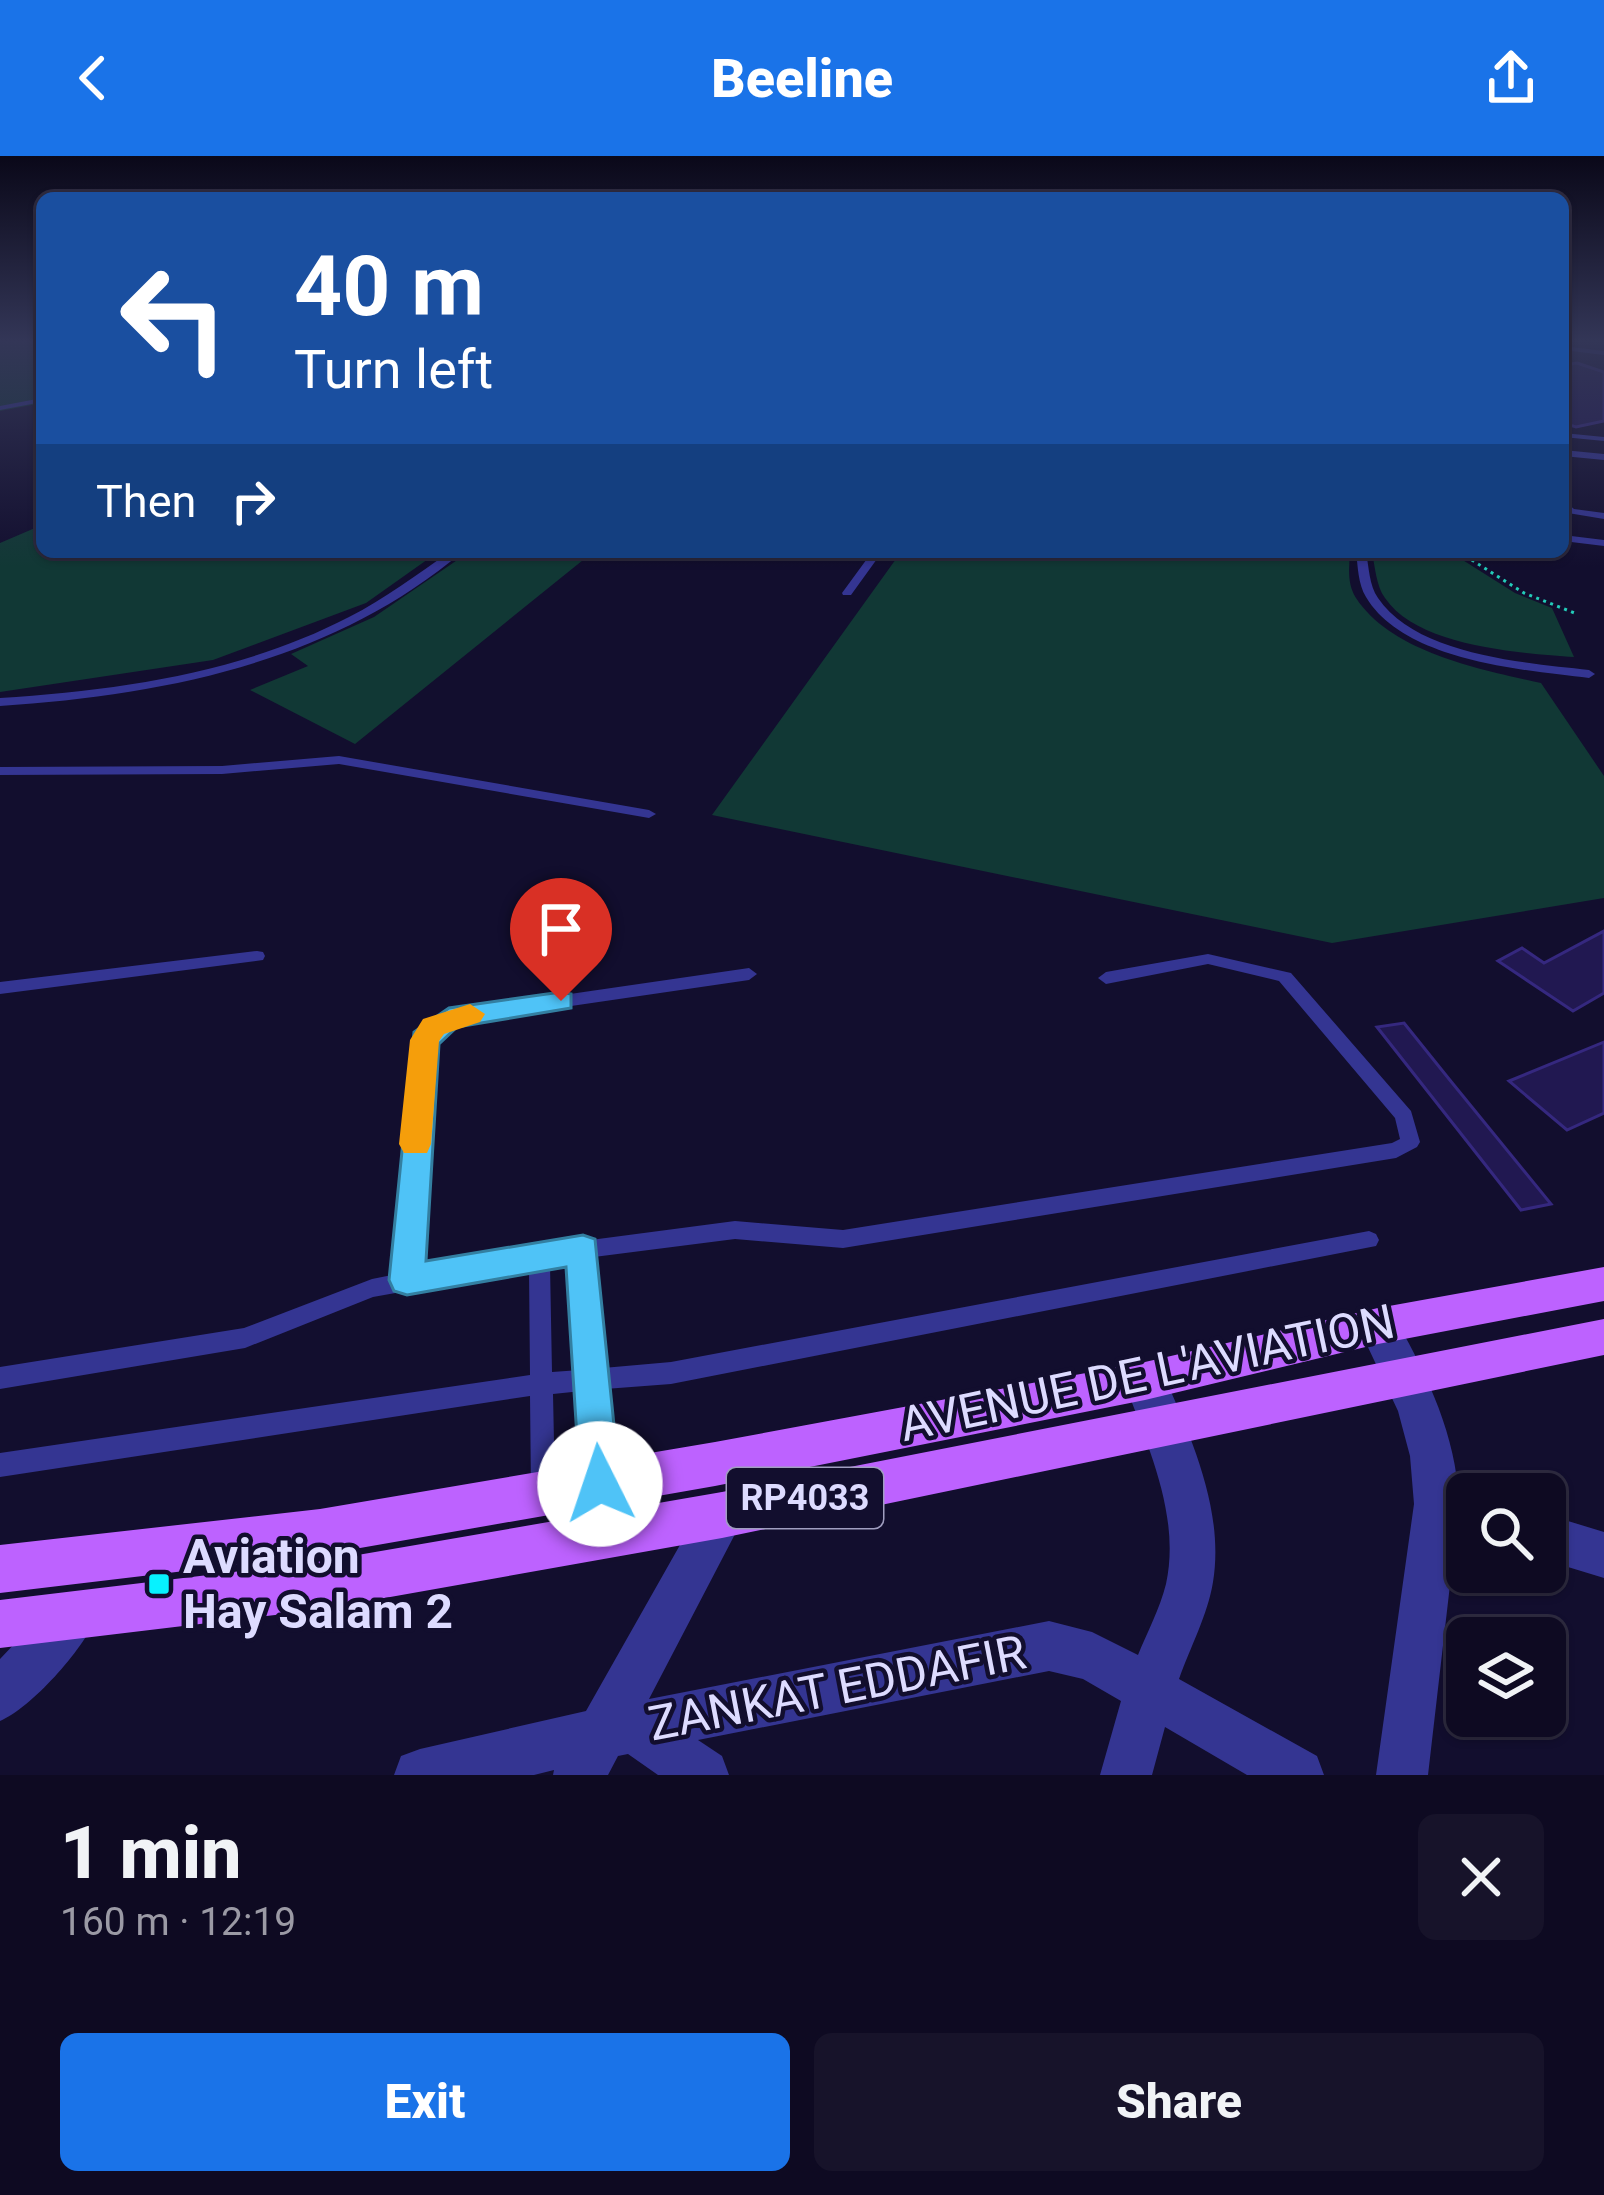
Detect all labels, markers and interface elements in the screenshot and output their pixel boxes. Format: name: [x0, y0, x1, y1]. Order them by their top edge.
icon: back: [60, 45, 126, 111]
icon: share: [1478, 45, 1544, 111]
text: Beeline: [711, 47, 893, 110]
text: 40 m: [294, 237, 484, 336]
icon: left: [96, 240, 252, 396]
text: Turn left: [294, 338, 493, 401]
icon: right: [220, 468, 286, 534]
text: Then: [96, 475, 196, 528]
pin: [510, 878, 612, 1001]
icon: arrive: [528, 896, 594, 962]
street label: AVENUE DE L'AVIATION: [894, 1293, 1400, 1453]
position arrow: [537, 1421, 663, 1547]
road number: RP4033: [727, 1468, 883, 1528]
map controls: [1446, 1473, 1566, 1737]
button: search: [1446, 1473, 1566, 1593]
place label: Aviation Hay Salam 2: [183, 1528, 453, 1640]
marker: Aviation Hay Salam 2: [146, 1571, 172, 1597]
button: layers: [1446, 1617, 1566, 1737]
street label: ZANKAT EDDAFIR: [644, 1623, 1030, 1753]
text: 1 min: [60, 1811, 242, 1896]
button: close: [1418, 1814, 1544, 1940]
text: 160 m · 12:19: [60, 1899, 296, 1945]
button: Exit: [60, 2033, 790, 2171]
button: Share: [814, 2033, 1544, 2171]

